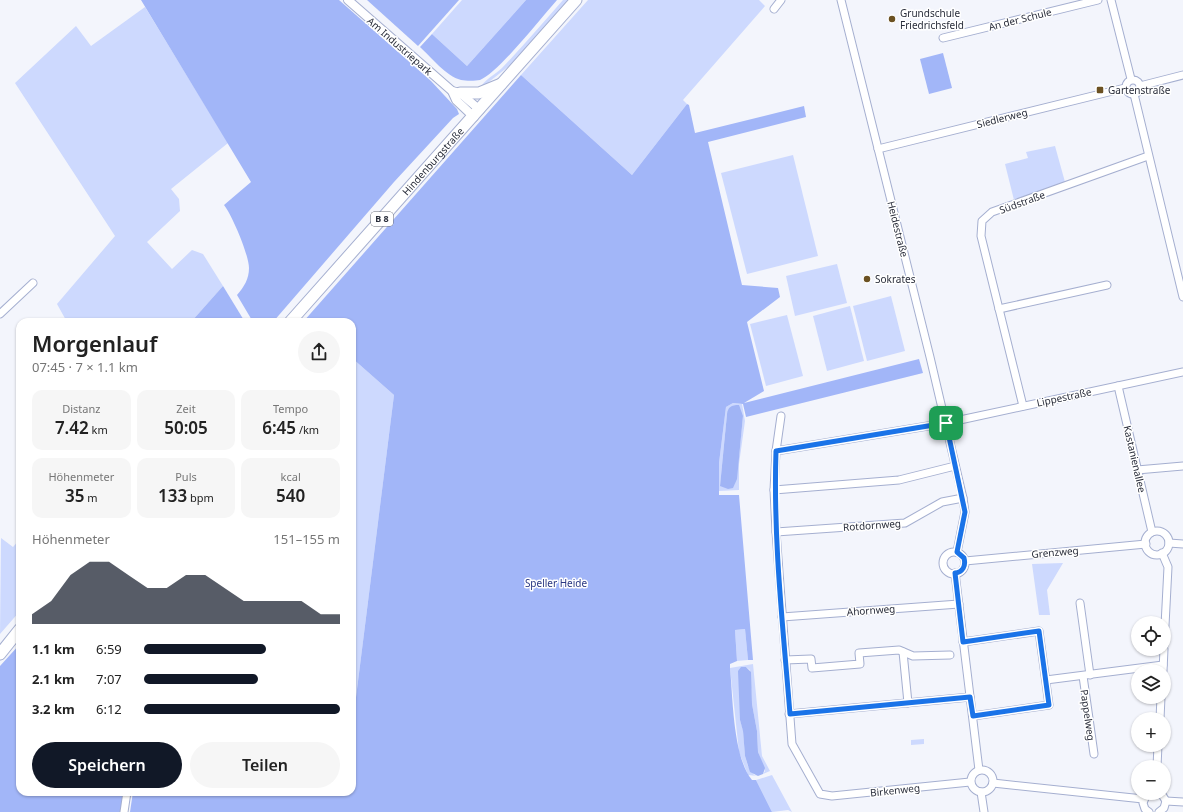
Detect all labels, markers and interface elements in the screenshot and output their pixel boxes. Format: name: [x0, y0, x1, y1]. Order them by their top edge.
street label: An der Schule: [987, 4, 1053, 34]
place label: Grundschule Friedrichsfeld: [900, 6, 964, 32]
street label: Am Industriepark: [364, 14, 436, 79]
marker: Grundschule Friedrichsfeld: [887, 14, 897, 24]
place label: Gartenstraße: [1108, 83, 1171, 97]
marker: Gartenstraße: [1095, 85, 1105, 95]
street label: Siedlerweg: [975, 105, 1029, 131]
street label: Hindenburgstraße: [399, 124, 467, 198]
street label: Südstraße: [997, 187, 1047, 217]
street label: Heidestraße: [884, 200, 912, 259]
road number: B 8: [371, 212, 393, 226]
place label: Sokrates: [875, 272, 916, 286]
marker: Sokrates: [862, 274, 872, 284]
text: Morgenlauf: [32, 328, 157, 358]
button: share: [298, 331, 340, 373]
text: 07:45 · 7 × 1.1 km: [32, 358, 138, 376]
street label: Lippestraße: [1035, 384, 1093, 410]
text: Distanz: [62, 401, 100, 416]
text: Zeit: [176, 401, 196, 416]
text: Tempo: [273, 401, 308, 416]
pin: [929, 406, 963, 440]
icon: arrive: [935, 412, 957, 434]
text: 7.42: [55, 416, 89, 439]
text: 50:05: [164, 416, 208, 439]
text: 6:45: [262, 416, 296, 439]
text: km: [89, 422, 108, 437]
text: /km: [296, 422, 319, 437]
street label: Kastanienallee: [1120, 424, 1150, 494]
text: Höhenmeter: [48, 469, 114, 484]
text: Puls: [175, 469, 197, 484]
text: kcal: [281, 469, 301, 484]
text: 35: [65, 484, 84, 507]
text: 133: [158, 484, 187, 507]
text: 540: [276, 484, 305, 507]
text: m: [84, 490, 98, 505]
text: bpm: [187, 490, 214, 505]
street label: Rotdornweg: [843, 516, 901, 534]
text: Höhenmeter: [32, 530, 110, 548]
text: 151–155 m: [273, 530, 340, 548]
street label: Grenzweg: [1031, 543, 1079, 561]
park label: Speller Heide: [525, 576, 587, 590]
street label: Ahornweg: [846, 601, 896, 619]
map controls: [1131, 616, 1171, 800]
button: locate: [1131, 616, 1171, 656]
text: 1.1 km: [32, 640, 75, 658]
text: 6:59: [96, 640, 122, 658]
button: layers: [1131, 664, 1171, 704]
text: 2.1 km: [32, 670, 75, 688]
text: 7:07: [96, 670, 122, 688]
street label: Pappelweg: [1077, 688, 1099, 742]
text: 3.2 km: [32, 700, 75, 718]
text: 6:12: [96, 700, 122, 718]
button: +: [1131, 712, 1171, 752]
button: Speichern: [32, 742, 182, 788]
button: Teilen: [190, 742, 340, 788]
button: −: [1131, 760, 1171, 800]
street label: Birkenweg: [869, 780, 921, 800]

